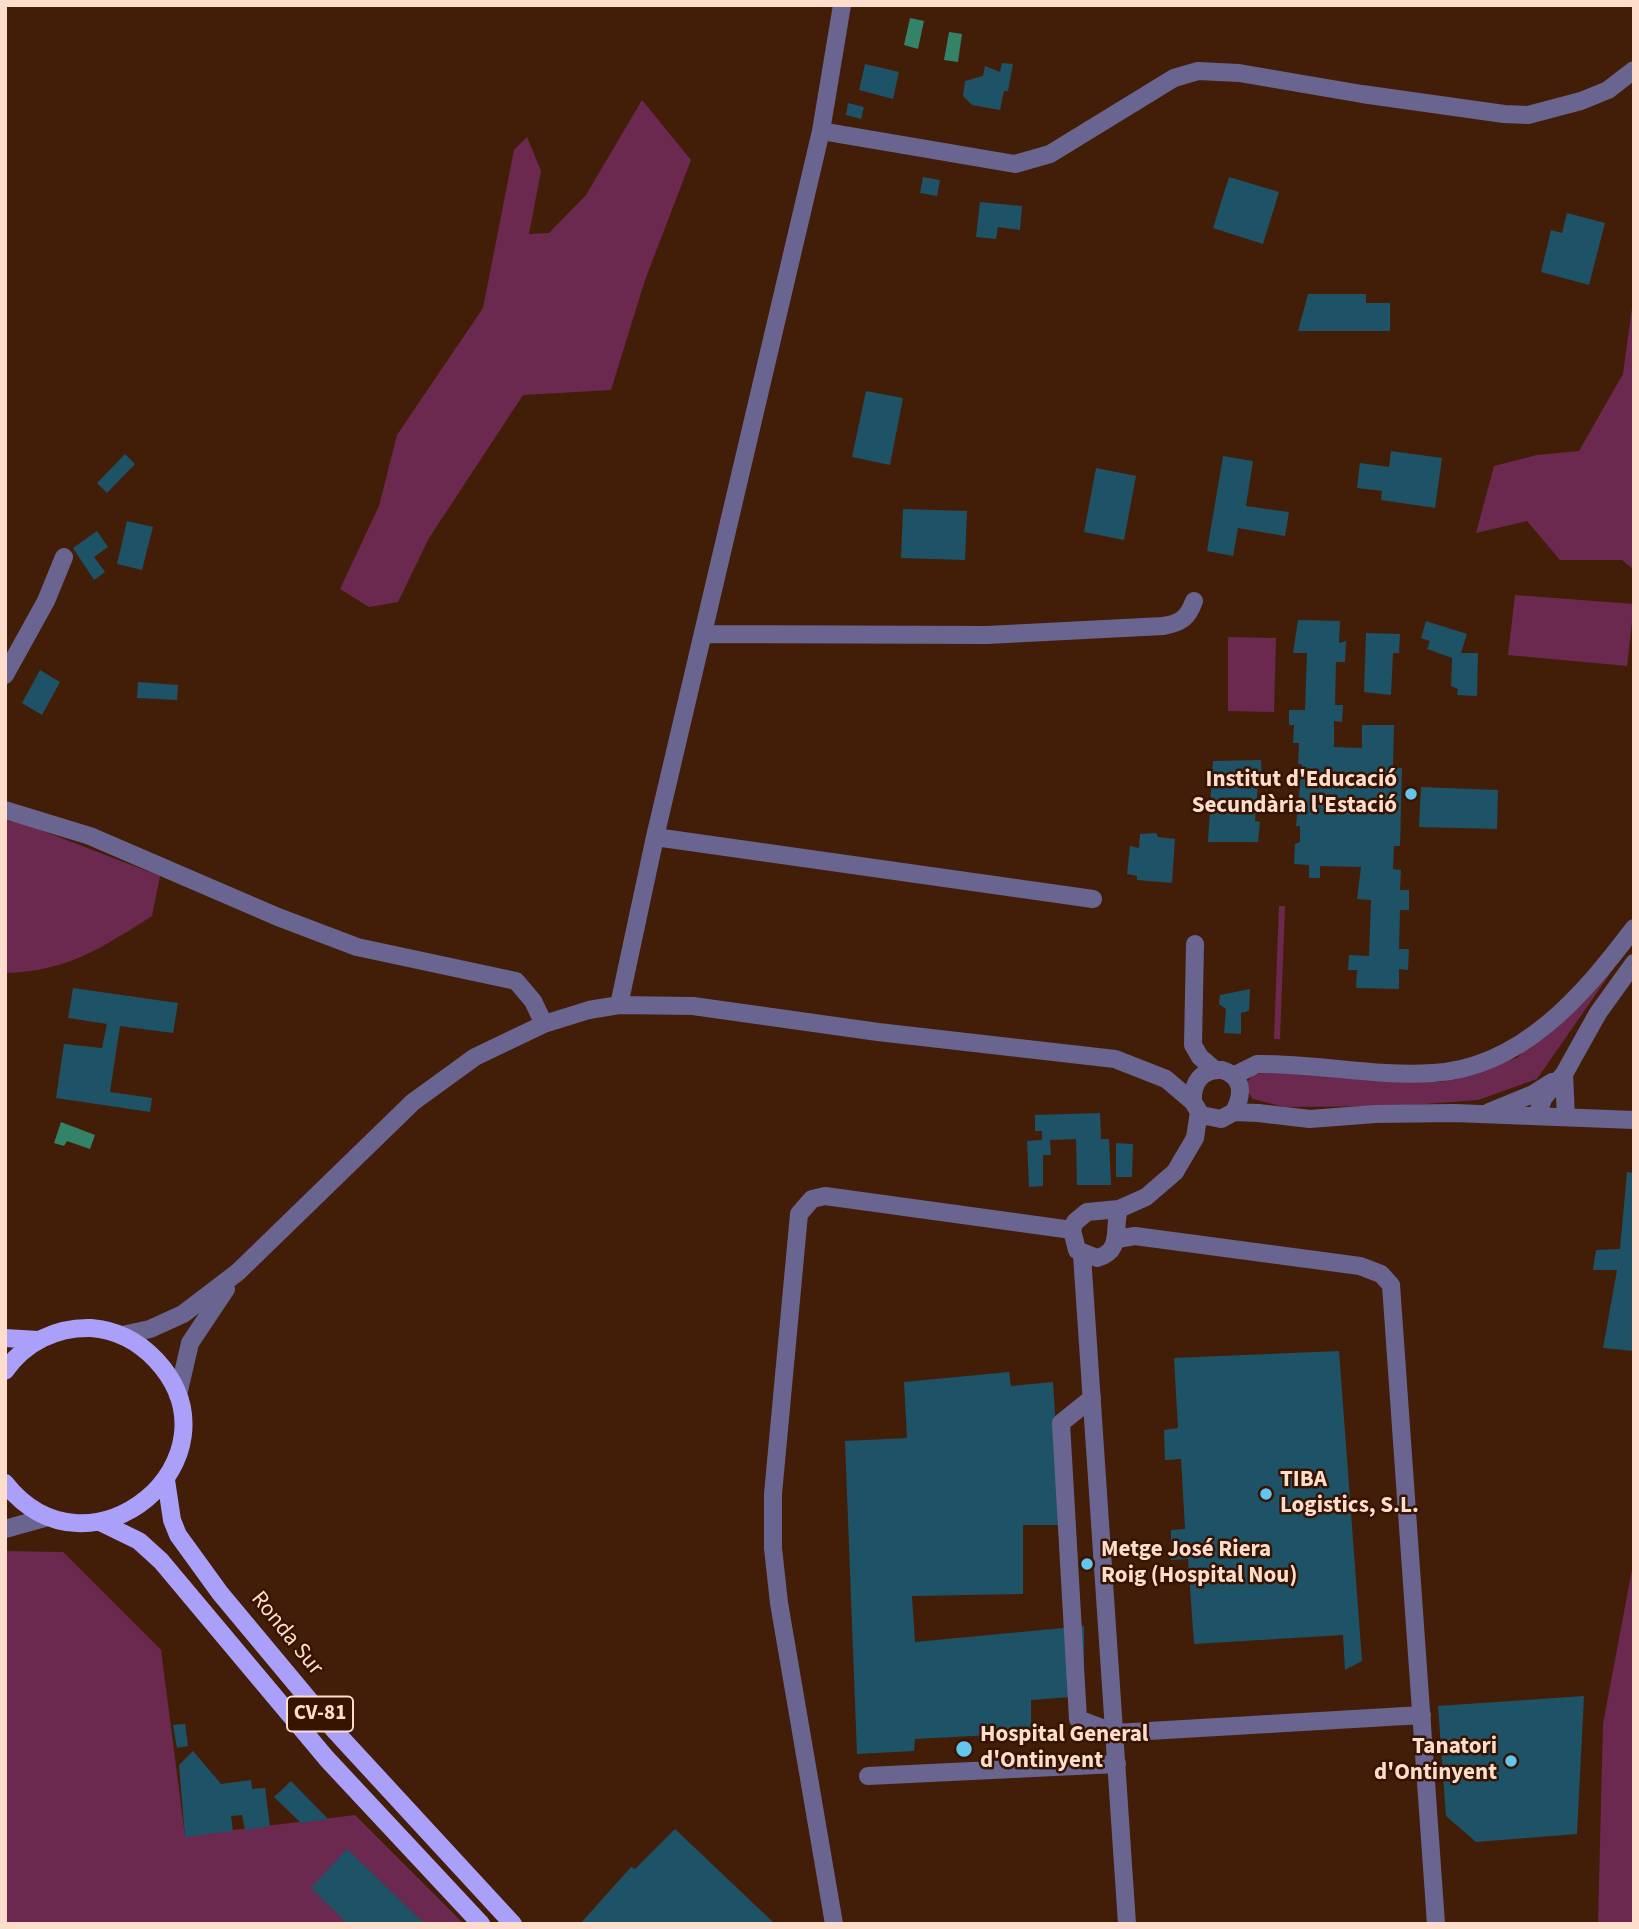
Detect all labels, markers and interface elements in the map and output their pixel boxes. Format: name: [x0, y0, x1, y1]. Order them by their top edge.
place label: Institut d'Educació Secundària l'Estació: [1192, 767, 1397, 821]
marker: Institut d'Educació Secundària l'Estació: [1403, 786, 1419, 802]
place label: TIBA Logistics, S.L.: [1280, 1467, 1419, 1521]
marker: TIBA Logistics, S.L.: [1258, 1486, 1274, 1502]
place label: Metge José Riera Roig (Hospital Nou): [1101, 1537, 1297, 1591]
marker: Metge José Riera Roig (Hospital Nou): [1079, 1556, 1095, 1572]
street label: Ronda Sur: [244, 1587, 328, 1681]
road number: CV-81: [287, 1696, 353, 1732]
place label: Hospital General d'Ontinyent: [980, 1722, 1148, 1776]
place label: Tanatori d'Ontinyent: [1374, 1734, 1497, 1788]
marker: Hospital General d'Ontinyent: [954, 1739, 974, 1759]
marker: Tanatori d'Ontinyent: [1503, 1753, 1519, 1769]

